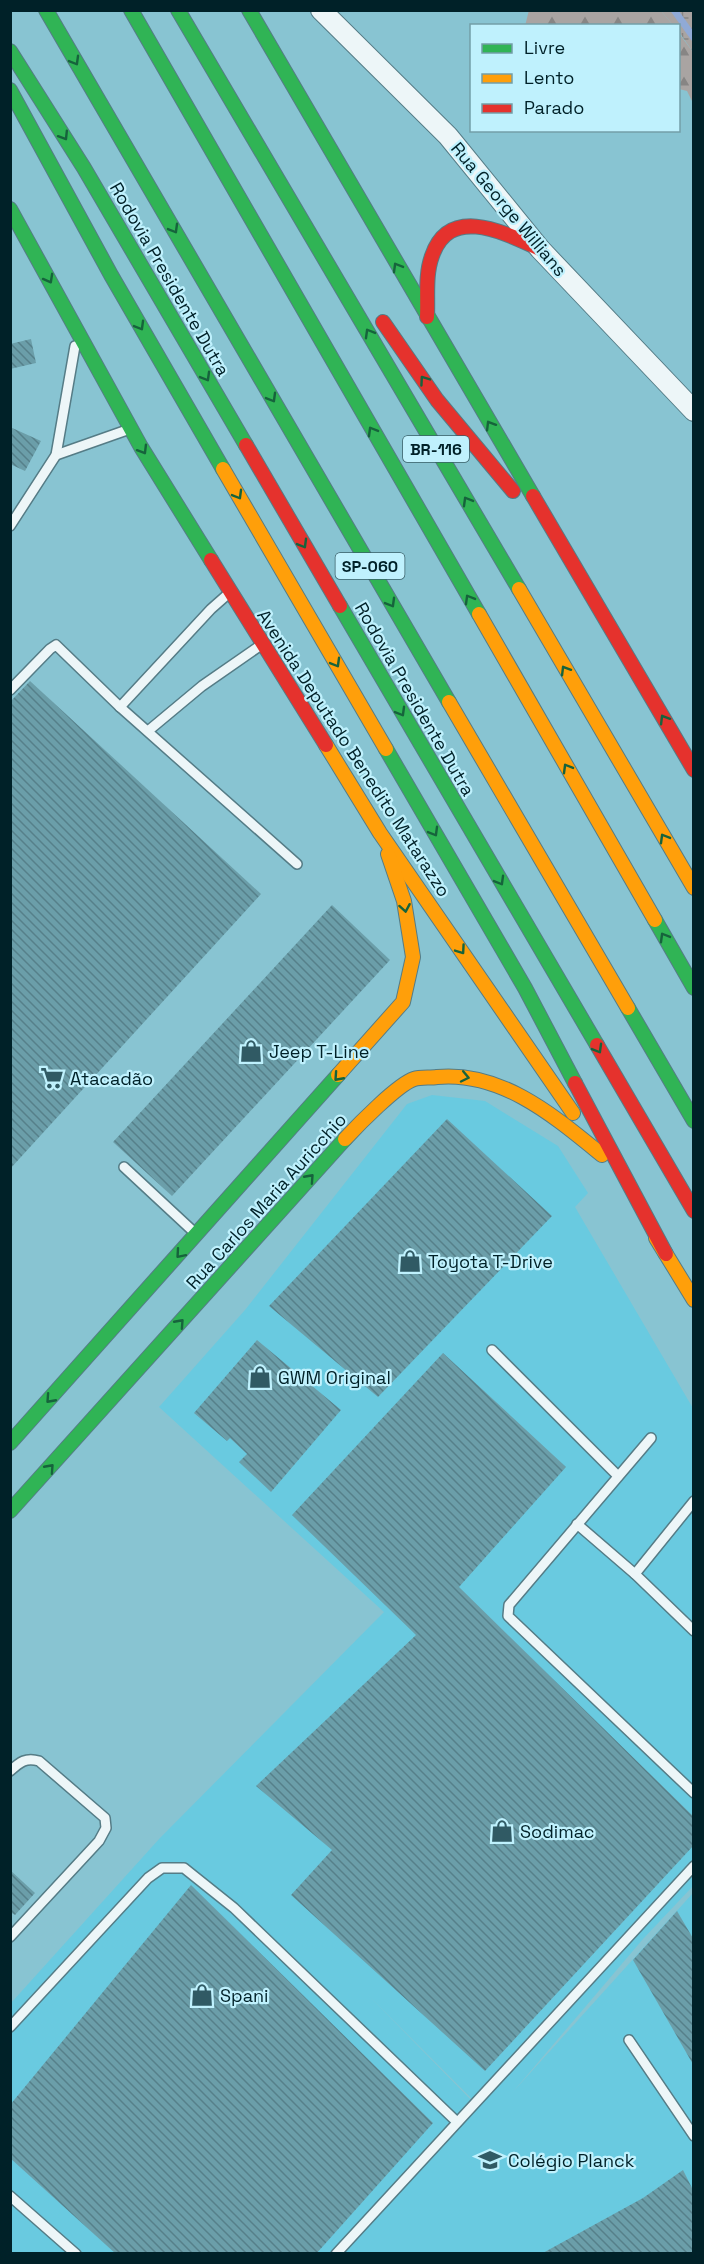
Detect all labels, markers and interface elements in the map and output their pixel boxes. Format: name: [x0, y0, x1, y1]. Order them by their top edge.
legend: [470, 24, 680, 132]
text: Livre: [524, 36, 565, 59]
one-way arrow: [68, 55, 80, 65]
text: Lento: [524, 66, 574, 89]
text: Parado: [524, 96, 584, 119]
one-way arrow: [57, 130, 69, 140]
street label: Rua George Willians: [446, 137, 572, 281]
street label: Rodovia Presidente Dutra: [105, 178, 235, 380]
one-way arrow: [167, 223, 178, 233]
one-way arrow: [393, 263, 405, 273]
one-way arrow: [42, 273, 53, 283]
one-way arrow: [133, 320, 144, 330]
one-way arrow: [365, 329, 376, 339]
one-way arrow: [198, 371, 210, 381]
one-way arrow: [420, 376, 431, 387]
one-way arrow: [265, 392, 276, 402]
one-way arrow: [486, 421, 497, 431]
one-way arrow: [368, 426, 379, 437]
road number: BR-116: [403, 436, 469, 462]
one-way arrow: [135, 444, 147, 454]
one-way arrow: [231, 489, 242, 499]
one-way arrow: [462, 497, 474, 507]
one-way arrow: [296, 538, 307, 548]
road number: SP-060: [336, 553, 404, 579]
one-way arrow: [465, 595, 477, 605]
one-way arrow: [384, 597, 396, 607]
street label: Rodovia Presidente Dutra: [350, 598, 480, 800]
street label: Avenida Deputado Benedito Matarazzo: [252, 605, 456, 901]
one-way arrow: [329, 657, 340, 667]
one-way arrow: [561, 666, 572, 676]
one-way arrow: [394, 706, 406, 716]
one-way arrow: [659, 715, 671, 725]
one-way arrow: [563, 764, 574, 774]
one-way arrow: [427, 826, 438, 836]
one-way arrow: [660, 834, 671, 844]
one-way arrow: [493, 874, 504, 885]
one-way arrow: [398, 903, 411, 913]
one-way arrow: [660, 933, 672, 943]
one-way arrow: [454, 944, 465, 955]
shop icon: Jeep T-Line: [238, 1038, 264, 1064]
place label: Jeep T-Line: [269, 1040, 369, 1063]
one-way arrow: [591, 1043, 603, 1053]
supermarket icon: Atacadão: [39, 1065, 65, 1091]
place label: Atacadão: [70, 1067, 153, 1090]
one-way arrow: [334, 1070, 345, 1081]
one-way arrow: [459, 1070, 469, 1083]
street label: Rua Carlos Maria Auricchio: [181, 1108, 351, 1294]
one-way arrow: [303, 1174, 314, 1185]
one-way arrow: [176, 1247, 187, 1258]
shop icon: Toyota T-Drive: [397, 1248, 423, 1274]
place label: Toyota T-Drive: [428, 1250, 553, 1273]
one-way arrow: [173, 1319, 184, 1330]
shop icon: GWM Original: [247, 1364, 273, 1390]
place label: GWM Original: [278, 1366, 391, 1389]
one-way arrow: [46, 1393, 57, 1403]
one-way arrow: [43, 1464, 54, 1475]
shop icon: Sodimac: [489, 1818, 515, 1844]
place label: Sodimac: [520, 1820, 595, 1843]
shop icon: Spani: [189, 1982, 215, 2008]
place label: Spani: [220, 1984, 268, 2007]
school or university icon: Colégio Planck: [477, 2147, 503, 2173]
place label: Colégio Planck: [508, 2149, 635, 2172]

